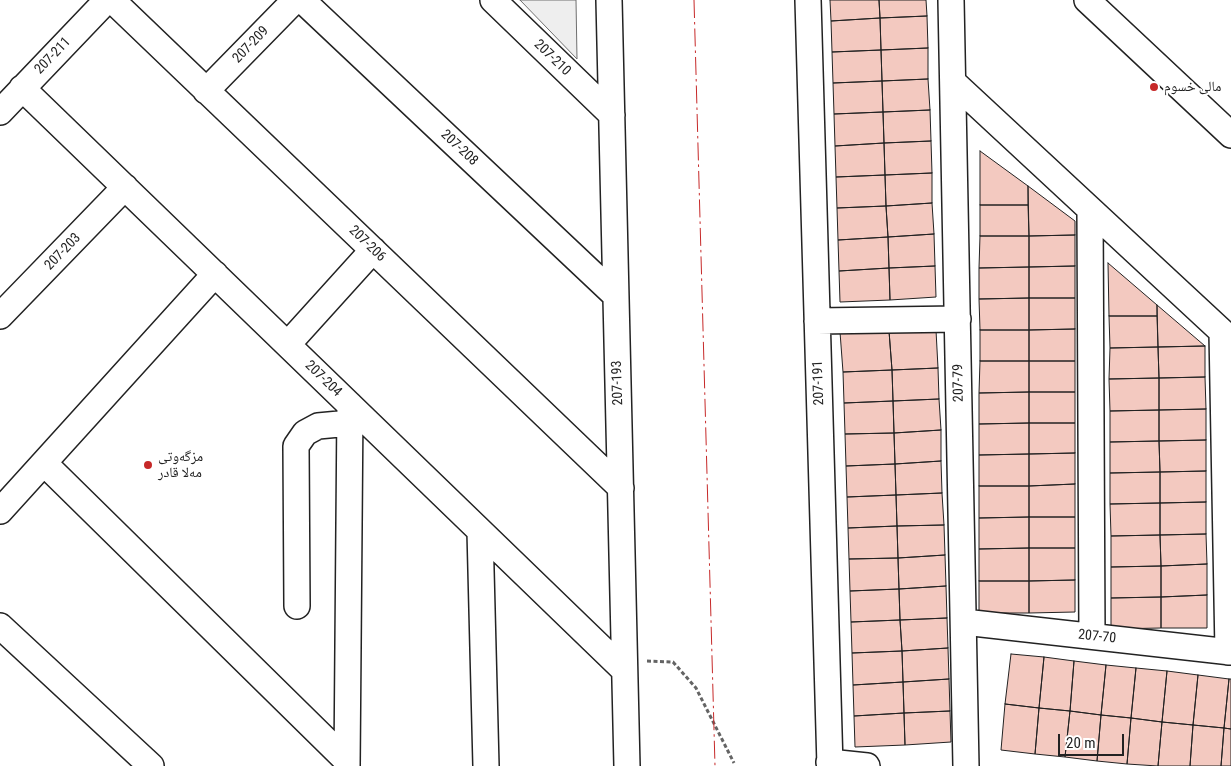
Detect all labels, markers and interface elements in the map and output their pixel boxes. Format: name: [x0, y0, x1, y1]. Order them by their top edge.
street label: 207-209: [229, 23, 273, 67]
street label: 207-211: [31, 34, 75, 78]
street label: 207-210: [530, 36, 574, 80]
place label: مالى خسوم: [1164, 79, 1221, 95]
marker: مالى خسوم: [1148, 81, 1160, 93]
street label: 207-208: [437, 127, 481, 169]
street label: 207-206: [345, 222, 389, 266]
street label: 207-203: [41, 230, 85, 274]
street label: 207-204: [301, 357, 345, 401]
street label: 207-193: [609, 360, 627, 406]
street label: 207-191: [810, 360, 828, 406]
street label: 207-79: [950, 364, 968, 402]
place label: مزگەوتی مەلا قادر: [158, 449, 203, 482]
marker: مزگەوتی مەلا قادر: [142, 459, 154, 471]
street label: 207-70: [1077, 627, 1117, 647]
scale bar: [1061, 724, 1127, 756]
text: 20 m: [1066, 734, 1096, 752]

